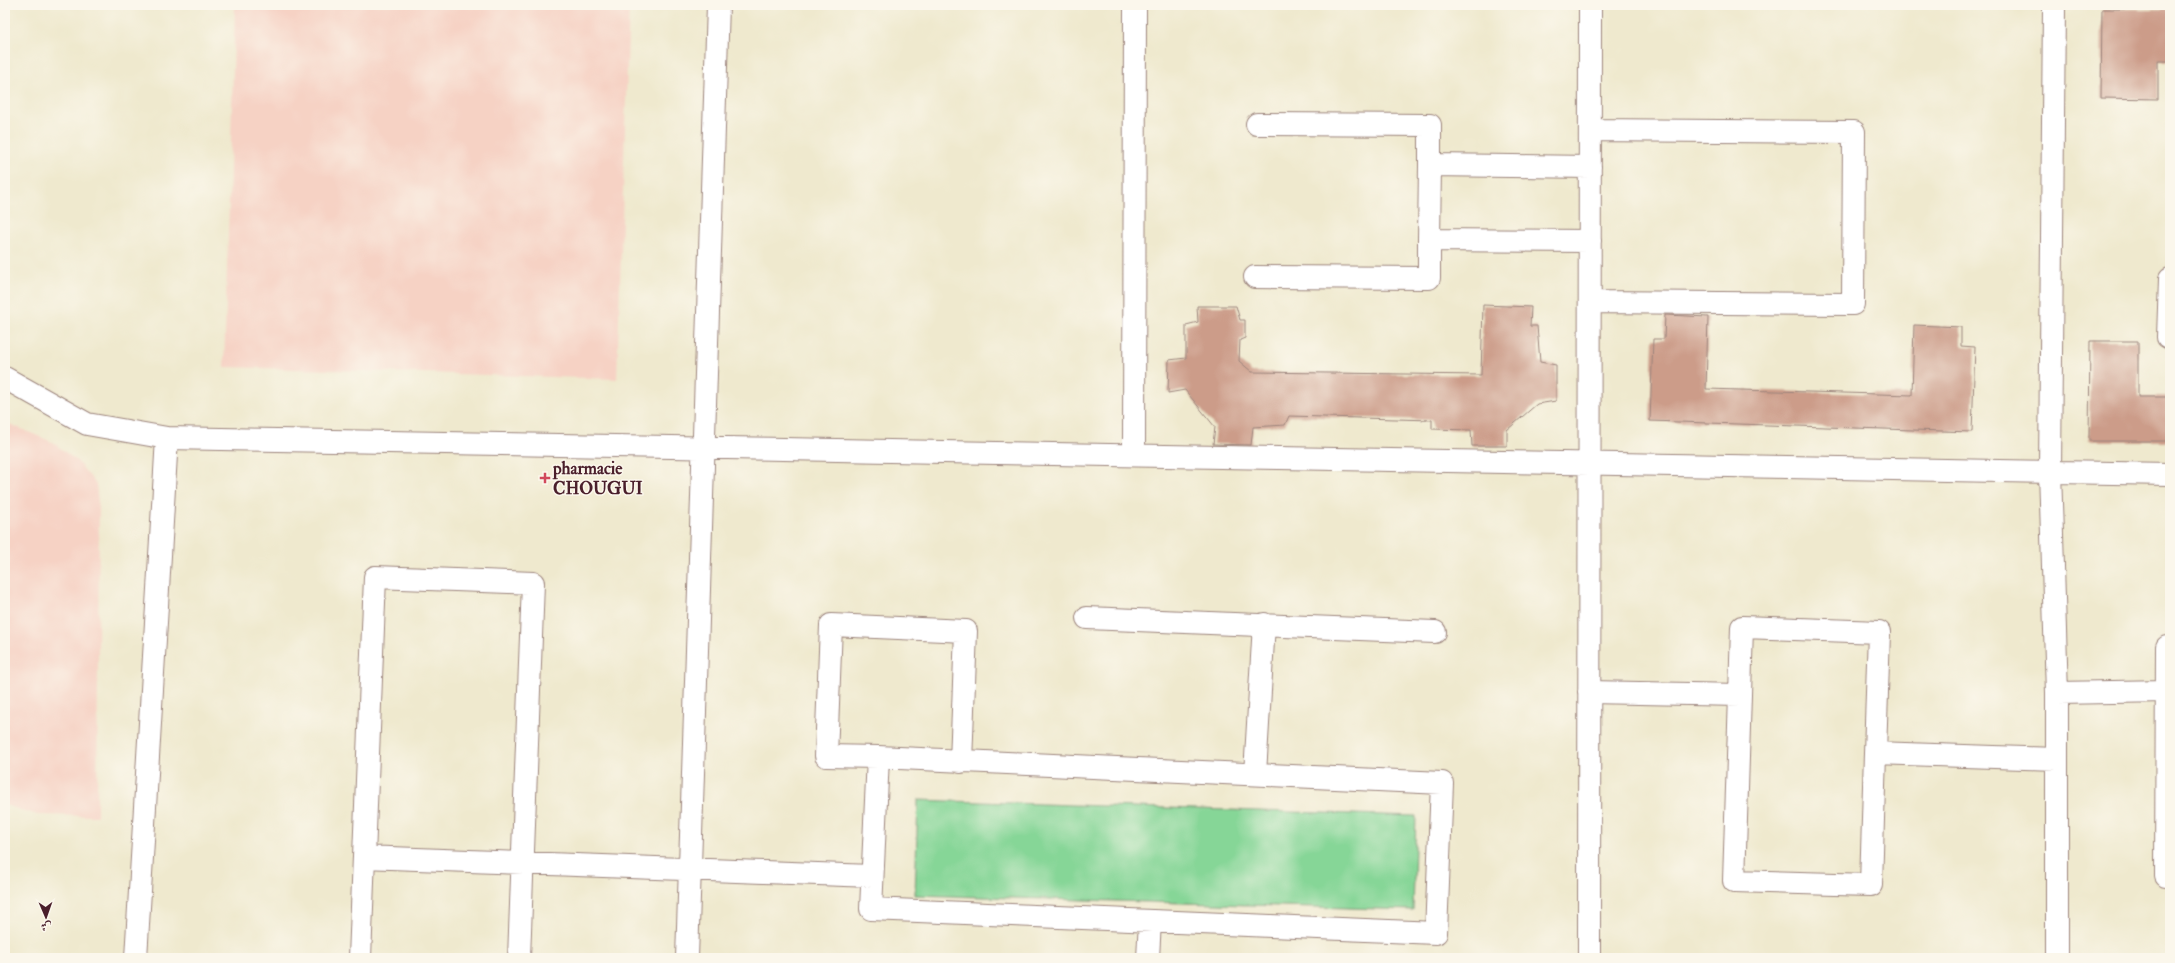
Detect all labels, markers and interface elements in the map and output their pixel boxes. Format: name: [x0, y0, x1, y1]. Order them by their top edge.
place label: pharmacie CHOUGUI: [552, 458, 643, 499]
marker: pharmacie CHOUGUI: [540, 473, 550, 483]
north arrow: [26, 897, 66, 937]
text: ش: [41, 920, 52, 933]

